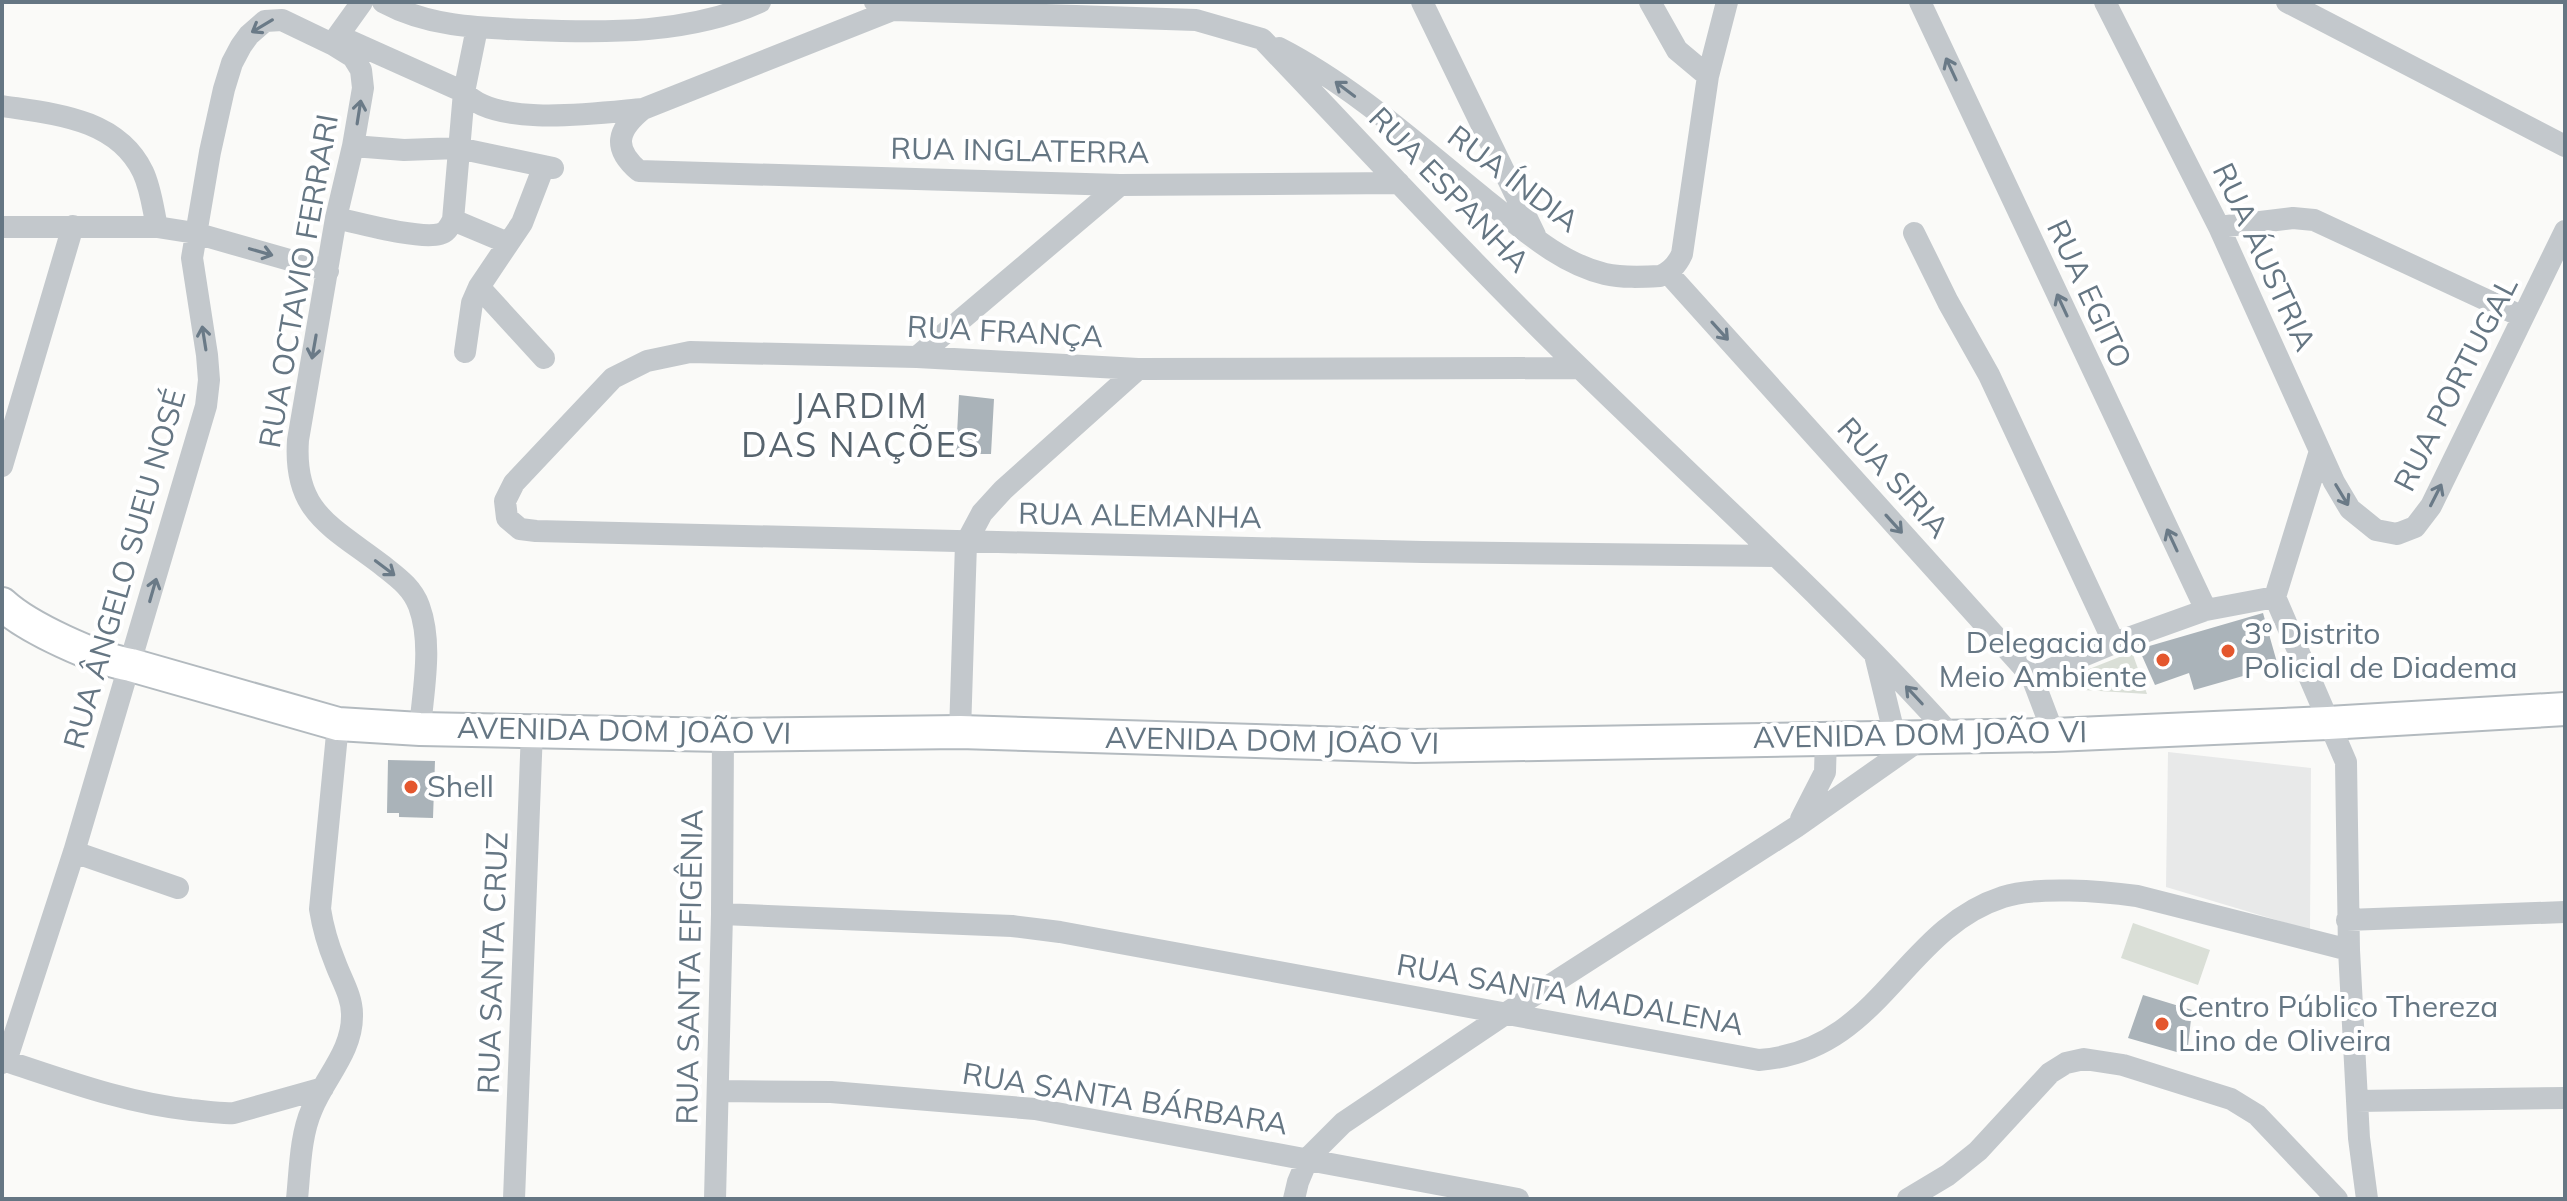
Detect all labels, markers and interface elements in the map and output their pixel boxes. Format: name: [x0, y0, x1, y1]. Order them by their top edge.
one-way arrow: [251, 18, 274, 34]
one-way arrow: [1943, 58, 1958, 82]
one-way arrow: [1335, 81, 1356, 98]
street label: RUA ESPANHA: [1361, 99, 1538, 280]
one-way arrow: [352, 100, 367, 125]
street label: RUA OCTAVIO FERRARI: [250, 111, 346, 451]
street label: RUA ÍNDIA: [1440, 116, 1587, 240]
street label: RUA INGLATERRA: [890, 129, 1150, 171]
street label: RUA ÁUSTRIA: [2205, 156, 2325, 357]
street label: RUA EGITO: [2039, 213, 2141, 374]
one-way arrow: [248, 245, 274, 260]
street label: RUA PORTUGAL: [2385, 270, 2525, 497]
one-way arrow: [2054, 293, 2069, 317]
street label: RUA FRANÇA: [906, 307, 1104, 355]
one-way arrow: [1711, 321, 1729, 341]
one-way arrow: [196, 326, 211, 351]
one-way arrow: [306, 334, 321, 360]
street label: RUA ÂNGELO SUEU NOSÉ: [54, 384, 194, 753]
district label: JARDIM DAS NAÇÕES: [741, 384, 981, 466]
street label: RUA SIRIA: [1830, 409, 1958, 546]
one-way arrow: [2334, 483, 2350, 506]
one-way arrow: [2429, 484, 2444, 508]
street label: RUA ALEMANHA: [1018, 494, 1262, 536]
one-way arrow: [1885, 514, 1903, 534]
one-way arrow: [2164, 528, 2179, 552]
one-way arrow: [374, 559, 396, 576]
one-way arrow: [146, 577, 161, 603]
place label: 3º Distrito Policial de Diadema: [2244, 614, 2518, 686]
place label: Delegacia do Meio Ambiente: [1939, 623, 2147, 695]
marker: 3º Distrito Policial de Diadema: [2219, 642, 2237, 660]
marker: Delegacia do Meio Ambiente: [2154, 651, 2172, 669]
one-way arrow: [1906, 685, 1924, 705]
street label: AVENIDA DOM JOÃO VI: [457, 708, 791, 752]
street label: AVENIDA DOM JOÃO VI: [1753, 712, 2087, 756]
street label: AVENIDA DOM JOÃO VI: [1105, 718, 1439, 762]
place label: Shell: [427, 767, 494, 805]
marker: Shell: [402, 778, 420, 796]
street label: RUA SANTA EFIGÊNIA: [667, 809, 711, 1125]
street label: RUA SANTA CRUZ: [468, 831, 516, 1095]
street label: RUA SANTA MADALENA: [1394, 945, 1747, 1043]
place label: Centro Público Thereza Lino de Oliveira: [2178, 987, 2498, 1059]
marker: Centro Público Thereza Lino de Oliveira: [2153, 1015, 2171, 1033]
street label: RUA SANTA BÁRBARA: [960, 1054, 1291, 1143]

